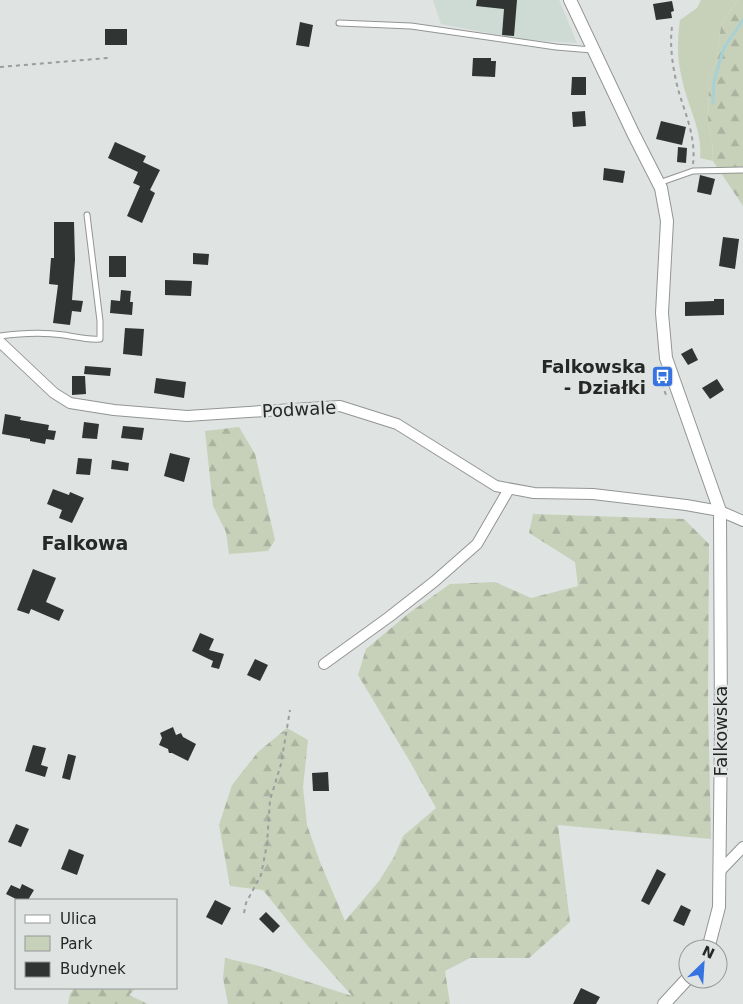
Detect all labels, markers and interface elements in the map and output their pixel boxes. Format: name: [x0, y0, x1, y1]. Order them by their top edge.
place label: Falkowska - Działki: [541, 356, 646, 398]
bus stop icon: Falkowska - Działki: [650, 364, 674, 388]
street label: Podwale: [261, 397, 337, 421]
district label: Falkowa: [42, 532, 128, 554]
street label: Falkowska: [710, 686, 731, 776]
legend: [15, 899, 178, 989]
text: Ulica: [60, 910, 97, 928]
text: Park: [60, 935, 93, 953]
north arrow: [678, 939, 728, 989]
text: N: [700, 942, 717, 962]
text: Budynek: [60, 960, 126, 978]

